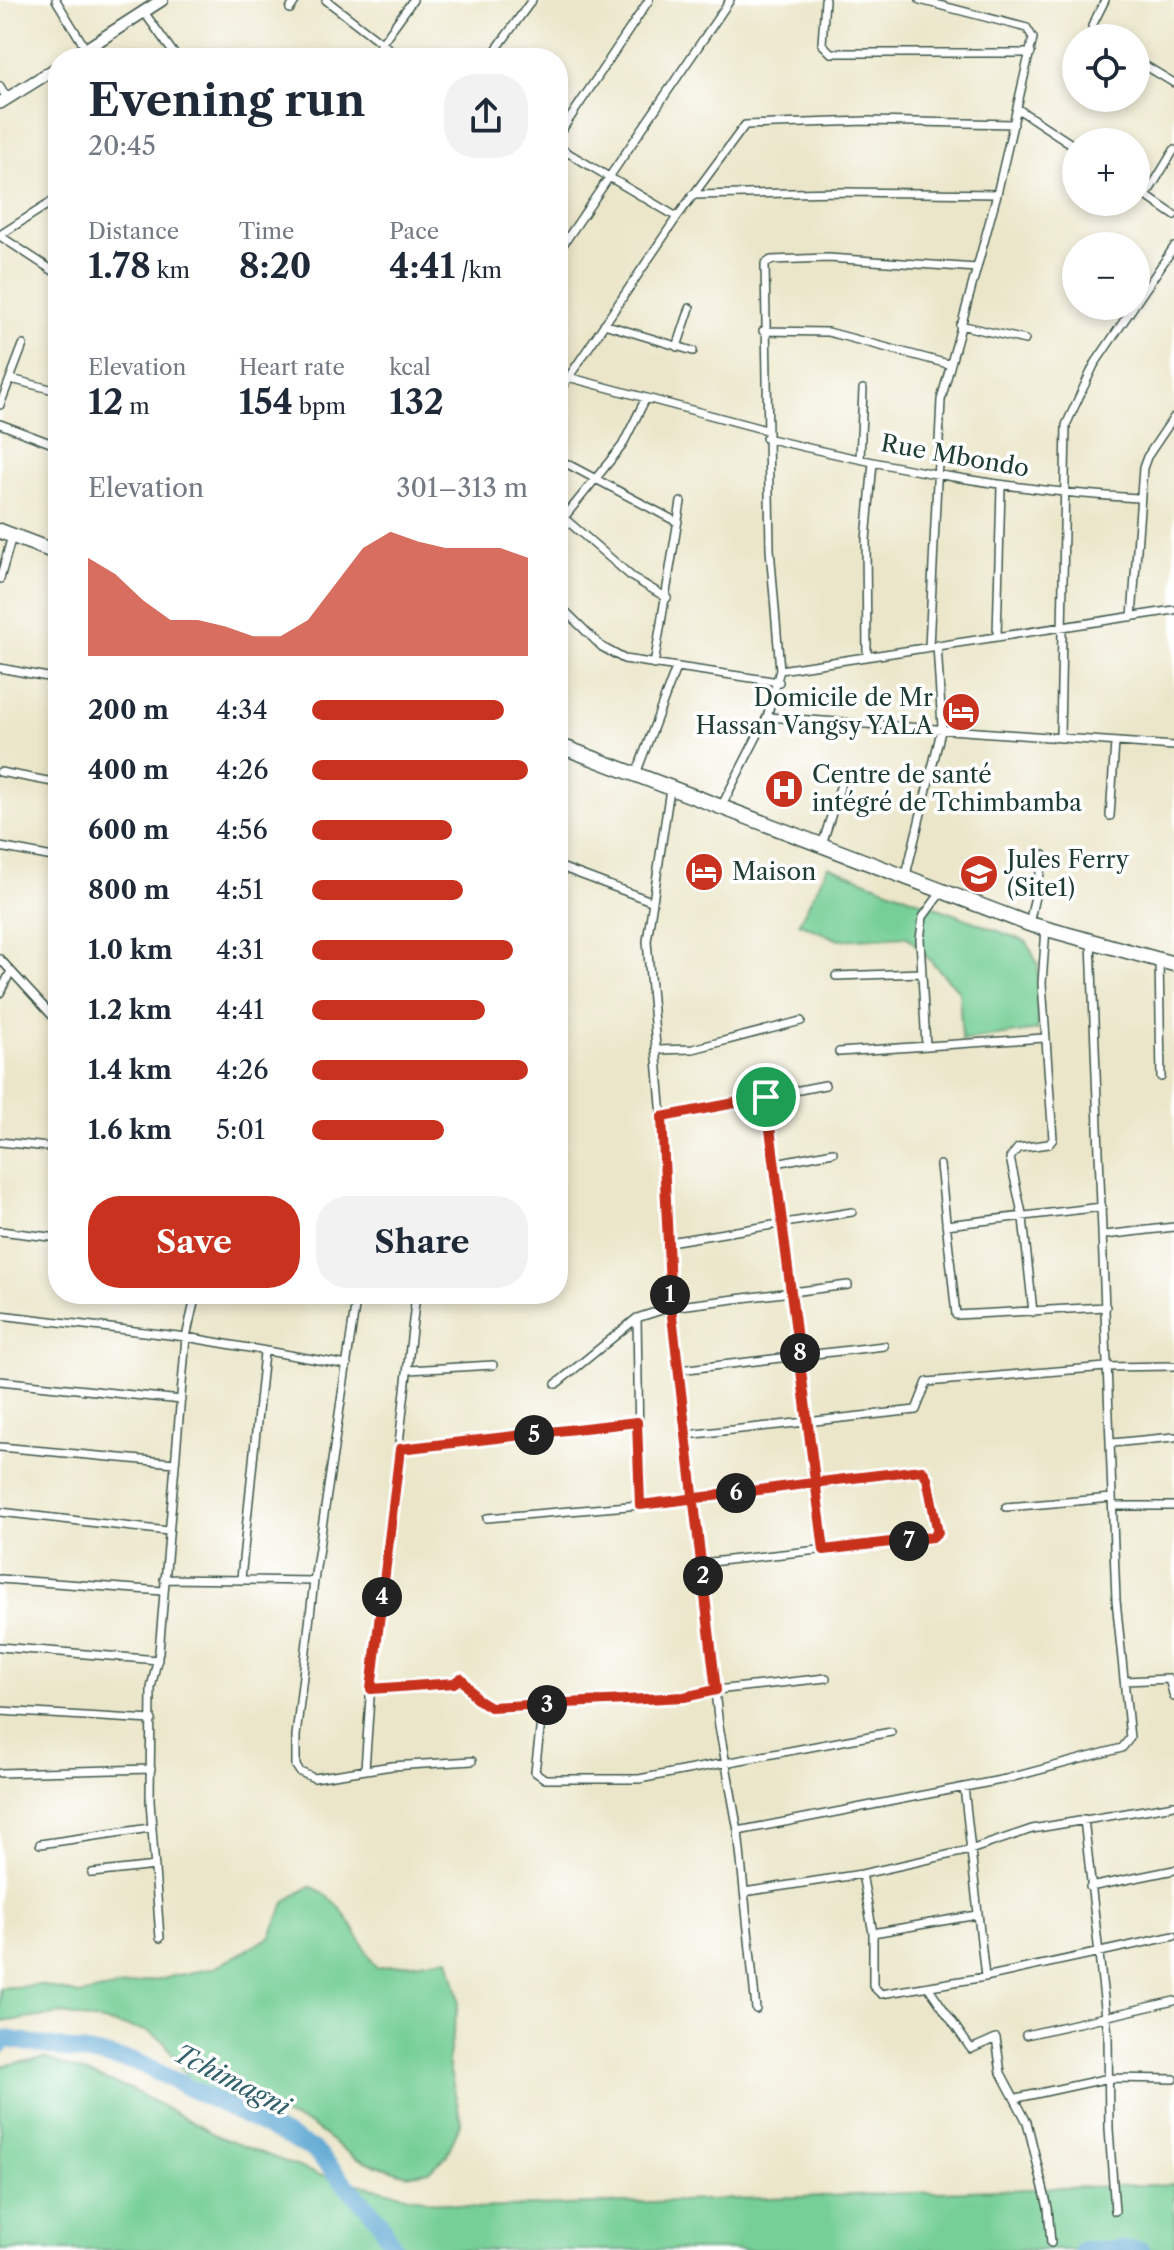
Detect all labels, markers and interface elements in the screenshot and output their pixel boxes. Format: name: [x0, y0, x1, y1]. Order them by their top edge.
map controls: [1062, 24, 1150, 320]
button: locate: [1062, 24, 1150, 112]
text: Evening run: [88, 73, 365, 127]
button: share: [444, 74, 528, 158]
button: +: [1062, 128, 1150, 216]
text: 20:45: [88, 130, 156, 162]
text: Distance: [88, 218, 179, 245]
text: Time: [239, 218, 294, 245]
text: Pace: [389, 218, 439, 245]
button: −: [1062, 232, 1150, 320]
text: 1.78: [88, 245, 151, 287]
text: 8:20: [239, 245, 311, 287]
text: 4:41: [389, 245, 455, 287]
text: km: [151, 257, 190, 284]
text: /km: [455, 257, 502, 284]
text: Elevation: [88, 354, 186, 381]
text: Heart rate: [239, 354, 345, 381]
text: kcal: [389, 354, 431, 381]
text: 12: [88, 381, 123, 423]
text: 154: [239, 381, 293, 423]
text: 132: [389, 381, 444, 423]
text: m: [123, 393, 150, 420]
text: bpm: [293, 393, 346, 420]
street label: Rue Mbondo: [879, 428, 1031, 483]
text: Elevation: [88, 472, 204, 504]
text: 301–313 m: [396, 472, 528, 504]
place label: Domicile de Mr Hassan Vangsy YALA: [696, 683, 934, 740]
hotel icon: Domicile de Mr Hassan Vangsy YALA: [940, 691, 982, 733]
text: 200 m: [88, 694, 169, 726]
text: 4:34: [216, 694, 268, 726]
text: 400 m: [88, 754, 169, 786]
text: 4:26: [216, 754, 269, 786]
place label: Centre de santé intégré de Tchimbamba: [812, 760, 1082, 817]
hospital icon: Centre de santé intégré de Tchimbamba: [763, 768, 805, 810]
text: 600 m: [88, 814, 169, 846]
text: 4:56: [216, 814, 268, 846]
place label: Jules Ferry (Site1): [1003, 845, 1130, 902]
hotel icon: Maison: [683, 851, 725, 893]
school or university icon: Jules Ferry (Site1): [958, 853, 1000, 895]
place label: Maison: [732, 857, 816, 886]
text: 800 m: [88, 874, 170, 906]
text: 4:51: [216, 874, 263, 906]
text: 1.0 km: [88, 934, 173, 966]
text: 4:31: [216, 934, 264, 966]
text: 1.2 km: [88, 994, 172, 1026]
text: 4:41: [216, 994, 264, 1026]
text: 1.4 km: [88, 1054, 172, 1086]
text: 4:26: [216, 1054, 269, 1086]
pin: [732, 1063, 800, 1131]
icon: arrive: [744, 1075, 788, 1119]
text: 1.6 km: [88, 1114, 172, 1146]
text: 5:01: [216, 1114, 265, 1146]
button: Save: [88, 1196, 300, 1288]
button: Share: [316, 1196, 528, 1288]
pin: 1: [650, 1275, 690, 1315]
text: 1: [665, 1281, 675, 1308]
pin: 8: [780, 1333, 820, 1373]
text: 8: [793, 1339, 807, 1366]
pin: 5: [514, 1415, 554, 1455]
text: 5: [528, 1421, 540, 1448]
pin: 6: [716, 1473, 756, 1513]
text: 6: [729, 1479, 743, 1506]
pin: 7: [889, 1521, 929, 1561]
text: 7: [903, 1527, 915, 1554]
pin: 2: [683, 1556, 723, 1596]
text: 2: [697, 1562, 710, 1589]
pin: 4: [362, 1577, 402, 1617]
text: 4: [375, 1583, 389, 1610]
pin: 3: [527, 1685, 567, 1725]
text: 3: [541, 1691, 553, 1718]
water label: Tchimagni: [169, 2037, 297, 2124]

